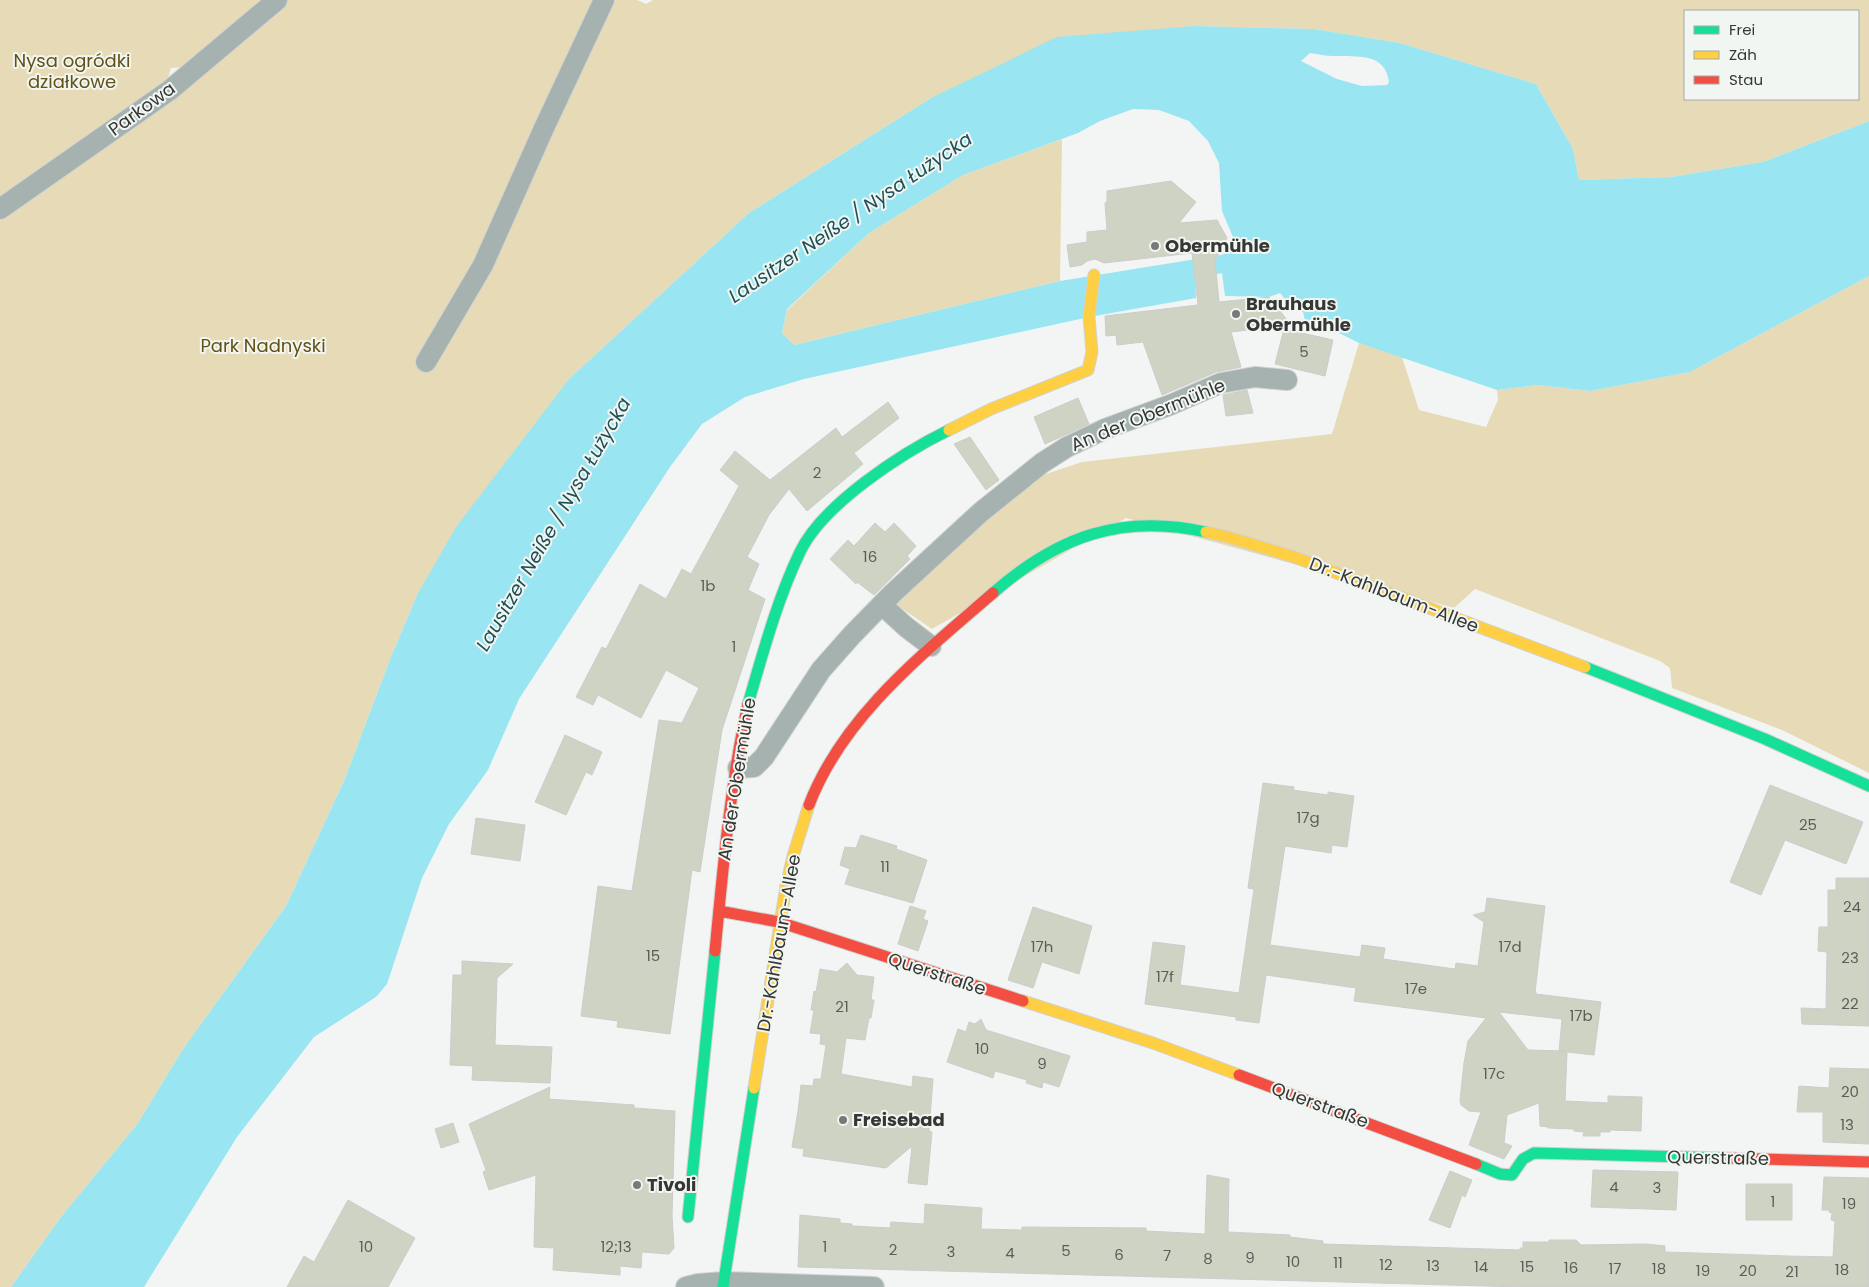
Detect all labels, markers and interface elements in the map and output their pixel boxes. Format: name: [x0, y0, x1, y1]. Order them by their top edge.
legend: [1684, 10, 1859, 100]
text: Frei: [1729, 19, 1755, 40]
text: Zäh: [1729, 44, 1757, 65]
park label: Nysa ogródki działkowe: [14, 48, 130, 94]
text: Stau: [1729, 69, 1763, 90]
street label: Parkowa: [103, 76, 180, 141]
water label: Lausitzer Neiße / Nysa Łużycka: [723, 125, 978, 309]
place label: Obermühle: [1165, 233, 1270, 258]
marker: Obermühle: [1149, 240, 1161, 252]
place label: Brauhaus Obermühle: [1246, 291, 1351, 337]
marker: Brauhaus Obermühle: [1230, 308, 1242, 320]
park label: Park Nadnyski: [200, 333, 326, 358]
house number: 5: [1299, 341, 1309, 362]
street label: An der Obermühle: [1067, 372, 1229, 457]
water label: Lausitzer Neiße / Nysa Łużycka: [470, 392, 637, 656]
house number: 2: [813, 462, 821, 483]
house number: 16: [863, 546, 877, 567]
street label: Dr.-Kahlbaum-Allee: [1306, 551, 1483, 638]
house number: 1b: [701, 575, 715, 596]
house number: 1: [732, 636, 736, 657]
street label: An der Obermühle: [711, 696, 762, 862]
house number: 17g: [1296, 807, 1320, 828]
house number: 25: [1799, 814, 1817, 835]
street label: Dr.-Kahlbaum-Allee: [751, 852, 806, 1034]
house number: 11: [880, 856, 890, 877]
house number: 24: [1843, 896, 1861, 917]
house number: 17h: [1031, 936, 1053, 957]
house number: 17d: [1498, 936, 1522, 957]
house number: 15: [646, 945, 660, 966]
street label: Querstraße: [885, 946, 989, 1001]
house number: 23: [1841, 947, 1859, 968]
house number: 17f: [1156, 966, 1174, 987]
house number: 17e: [1405, 978, 1427, 999]
house number: 22: [1841, 993, 1859, 1014]
house number: 21: [835, 996, 849, 1017]
house number: 17b: [1569, 1005, 1593, 1026]
house number: 10: [975, 1038, 989, 1059]
house number: 9: [1037, 1053, 1047, 1074]
house number: 17c: [1483, 1063, 1505, 1084]
street label: Querstraße: [1268, 1075, 1372, 1134]
house number: 20: [1841, 1081, 1859, 1102]
place label: Freisebad: [853, 1107, 945, 1132]
marker: Freisebad: [837, 1114, 849, 1126]
house number: 13: [1840, 1114, 1854, 1135]
street label: Querstraße: [1667, 1144, 1769, 1171]
place label: Tivoli: [647, 1172, 696, 1197]
house number: 4: [1609, 1176, 1619, 1197]
house number: 3: [1653, 1177, 1661, 1198]
marker: Tivoli: [631, 1179, 643, 1191]
house number: 1: [1771, 1191, 1775, 1212]
house number: 19: [1842, 1193, 1856, 1214]
house number: 10: [359, 1236, 373, 1257]
house number: 12;13: [600, 1236, 632, 1257]
house number: 1: [823, 1236, 827, 1257]
house number: 2: [889, 1239, 897, 1260]
house number: 5: [1061, 1240, 1071, 1261]
house number: 3: [947, 1241, 955, 1262]
house number: 4: [1005, 1242, 1015, 1263]
house number: 6: [1114, 1244, 1124, 1265]
house number: 7: [1163, 1245, 1171, 1266]
house number: 9: [1245, 1247, 1255, 1268]
house number: 8: [1203, 1248, 1213, 1269]
house number: 10: [1286, 1251, 1300, 1272]
house number: 11: [1333, 1252, 1343, 1273]
house number: 12: [1379, 1254, 1393, 1275]
house number: 13: [1426, 1255, 1440, 1276]
house number: 14: [1474, 1256, 1488, 1277]
house number: 15: [1520, 1256, 1534, 1277]
house number: 16: [1564, 1257, 1578, 1278]
house number: 17: [1609, 1258, 1622, 1279]
house number: 18: [1652, 1258, 1666, 1279]
house number: 18: [1835, 1259, 1849, 1280]
house number: 19: [1696, 1260, 1710, 1281]
house number: 20: [1739, 1260, 1757, 1281]
house number: 21: [1785, 1261, 1799, 1282]

